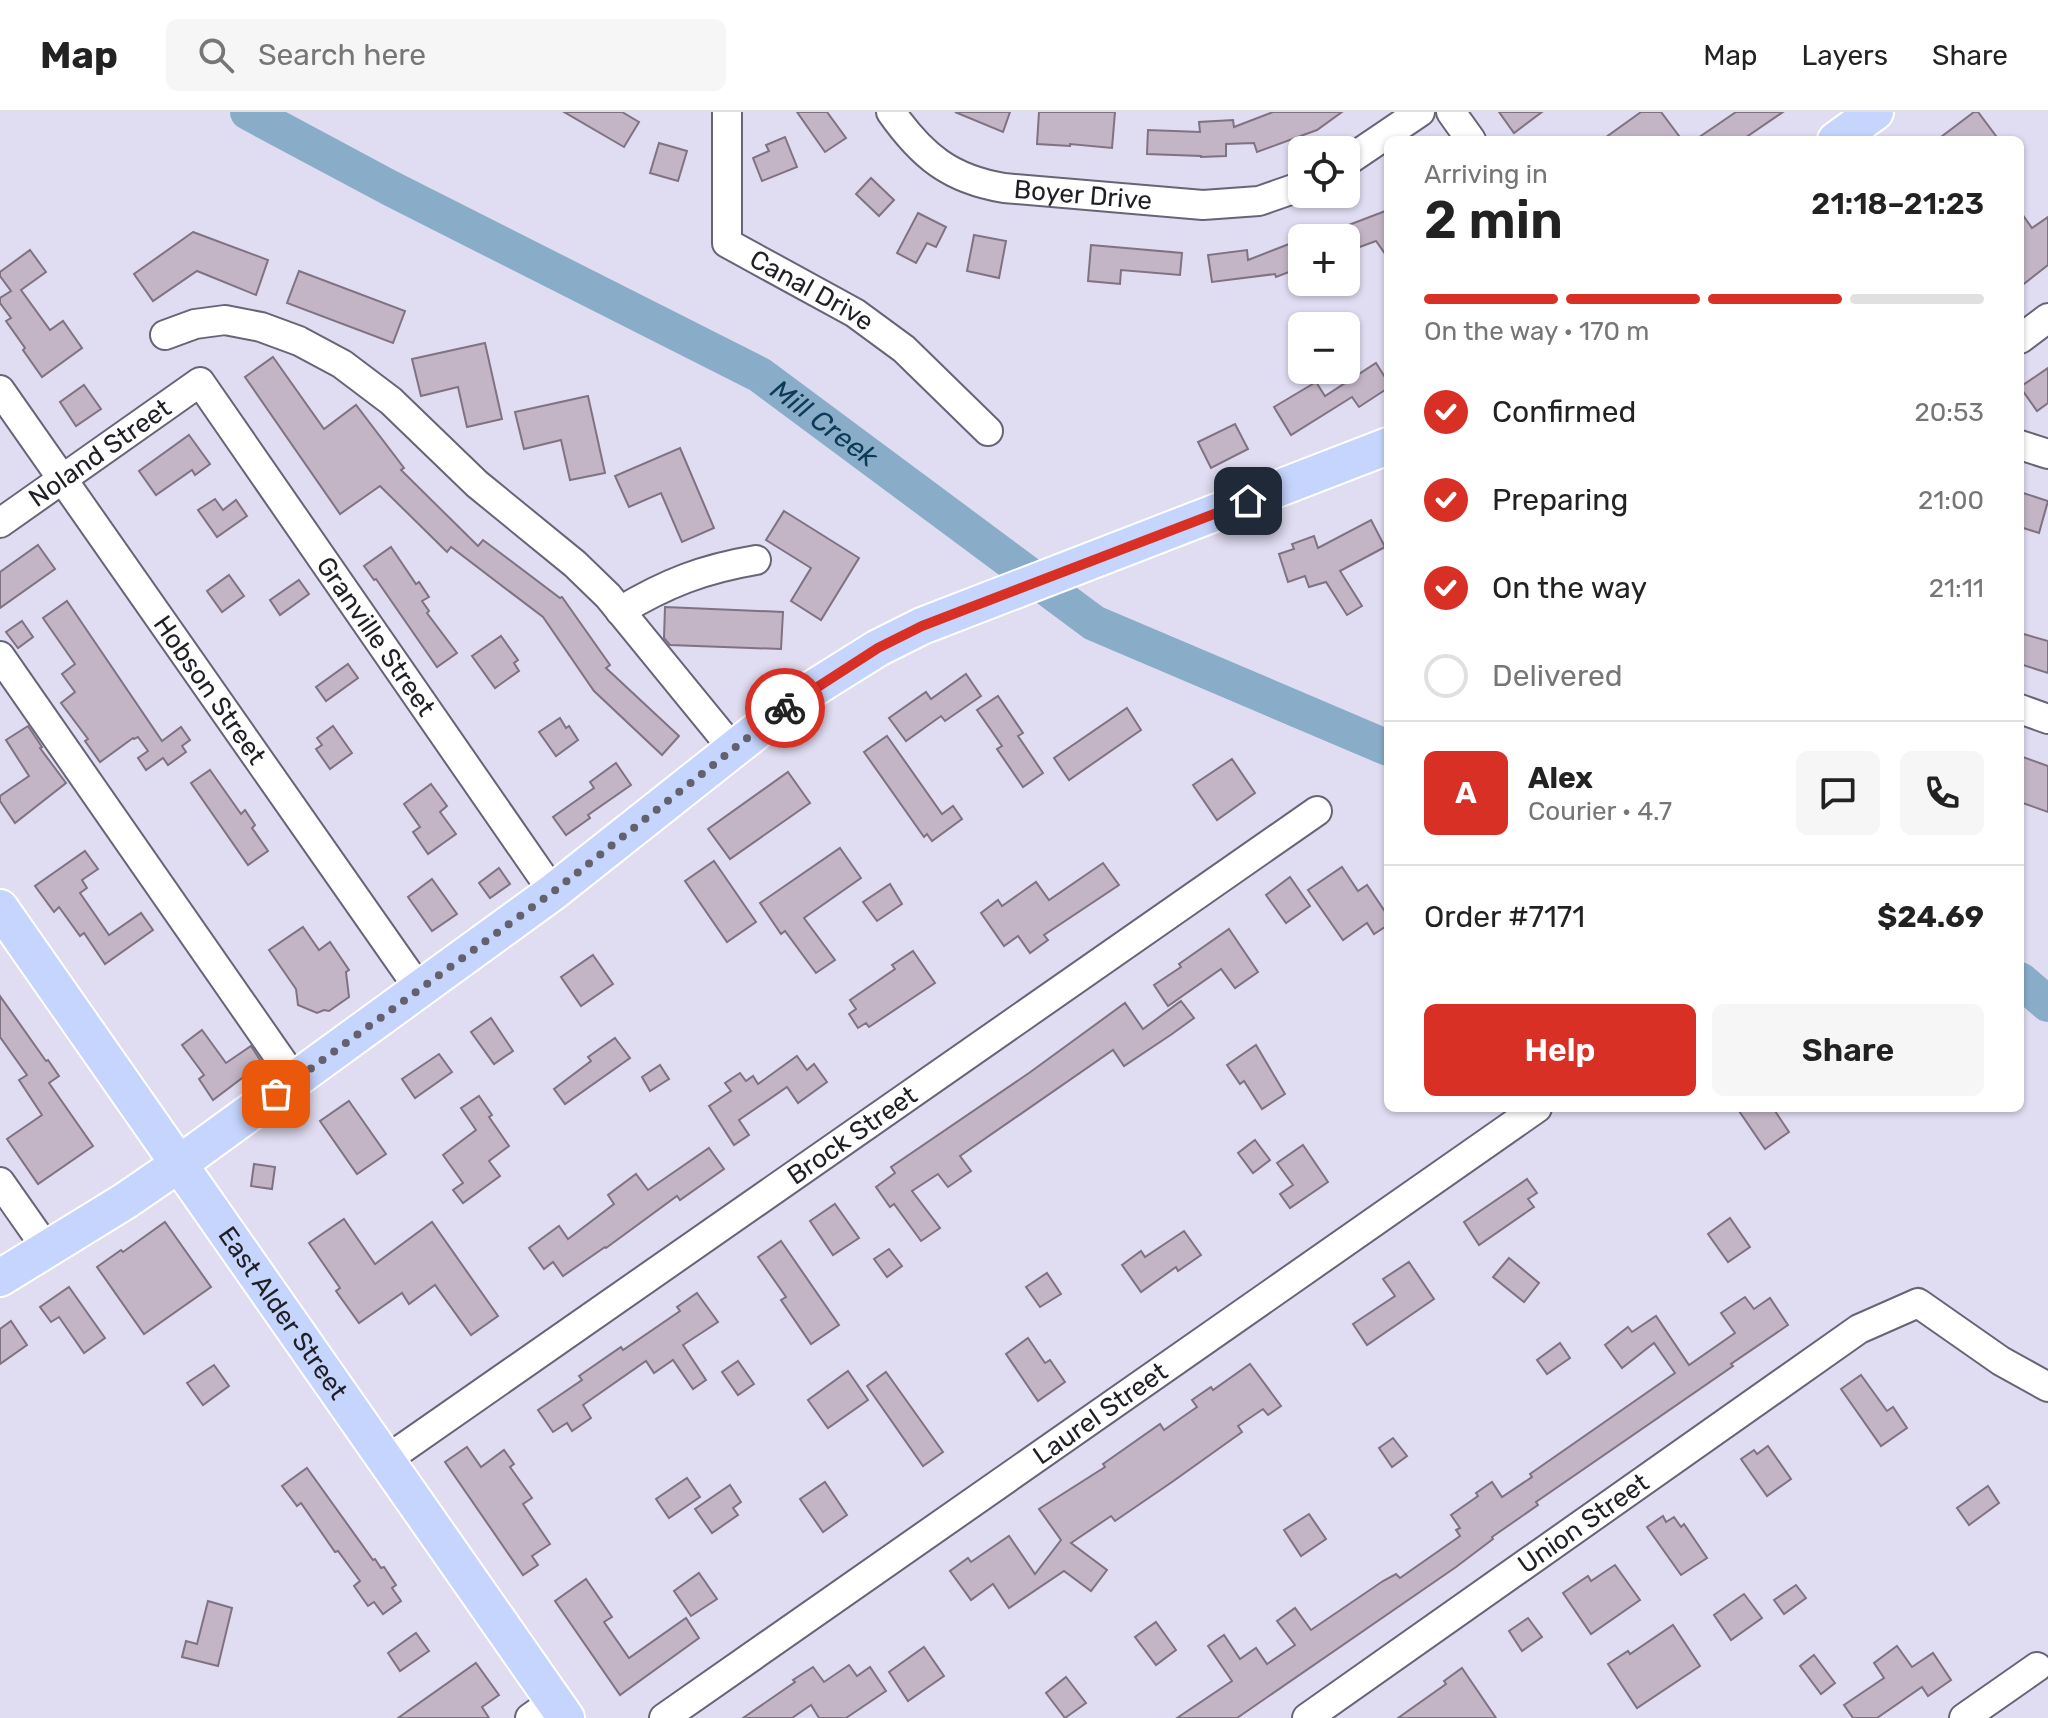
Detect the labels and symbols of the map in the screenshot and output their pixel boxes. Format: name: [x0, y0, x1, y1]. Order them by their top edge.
street label: Boyer Drive: [1013, 173, 1153, 216]
street label: Canal Drive: [745, 243, 880, 337]
water label: Mill Creek: [765, 373, 885, 474]
street label: Noland Street: [23, 392, 177, 513]
pin: [1214, 467, 1282, 535]
street label: Granville Street: [310, 551, 442, 722]
street label: Hobson Street: [147, 609, 273, 770]
courier: [745, 668, 825, 748]
pin: [242, 1060, 310, 1128]
street label: Brock Street: [781, 1079, 923, 1191]
street label: East Alder Street: [212, 1220, 354, 1405]
street label: Laurel Street: [1027, 1356, 1173, 1471]
street label: Union Street: [1512, 1467, 1655, 1580]

